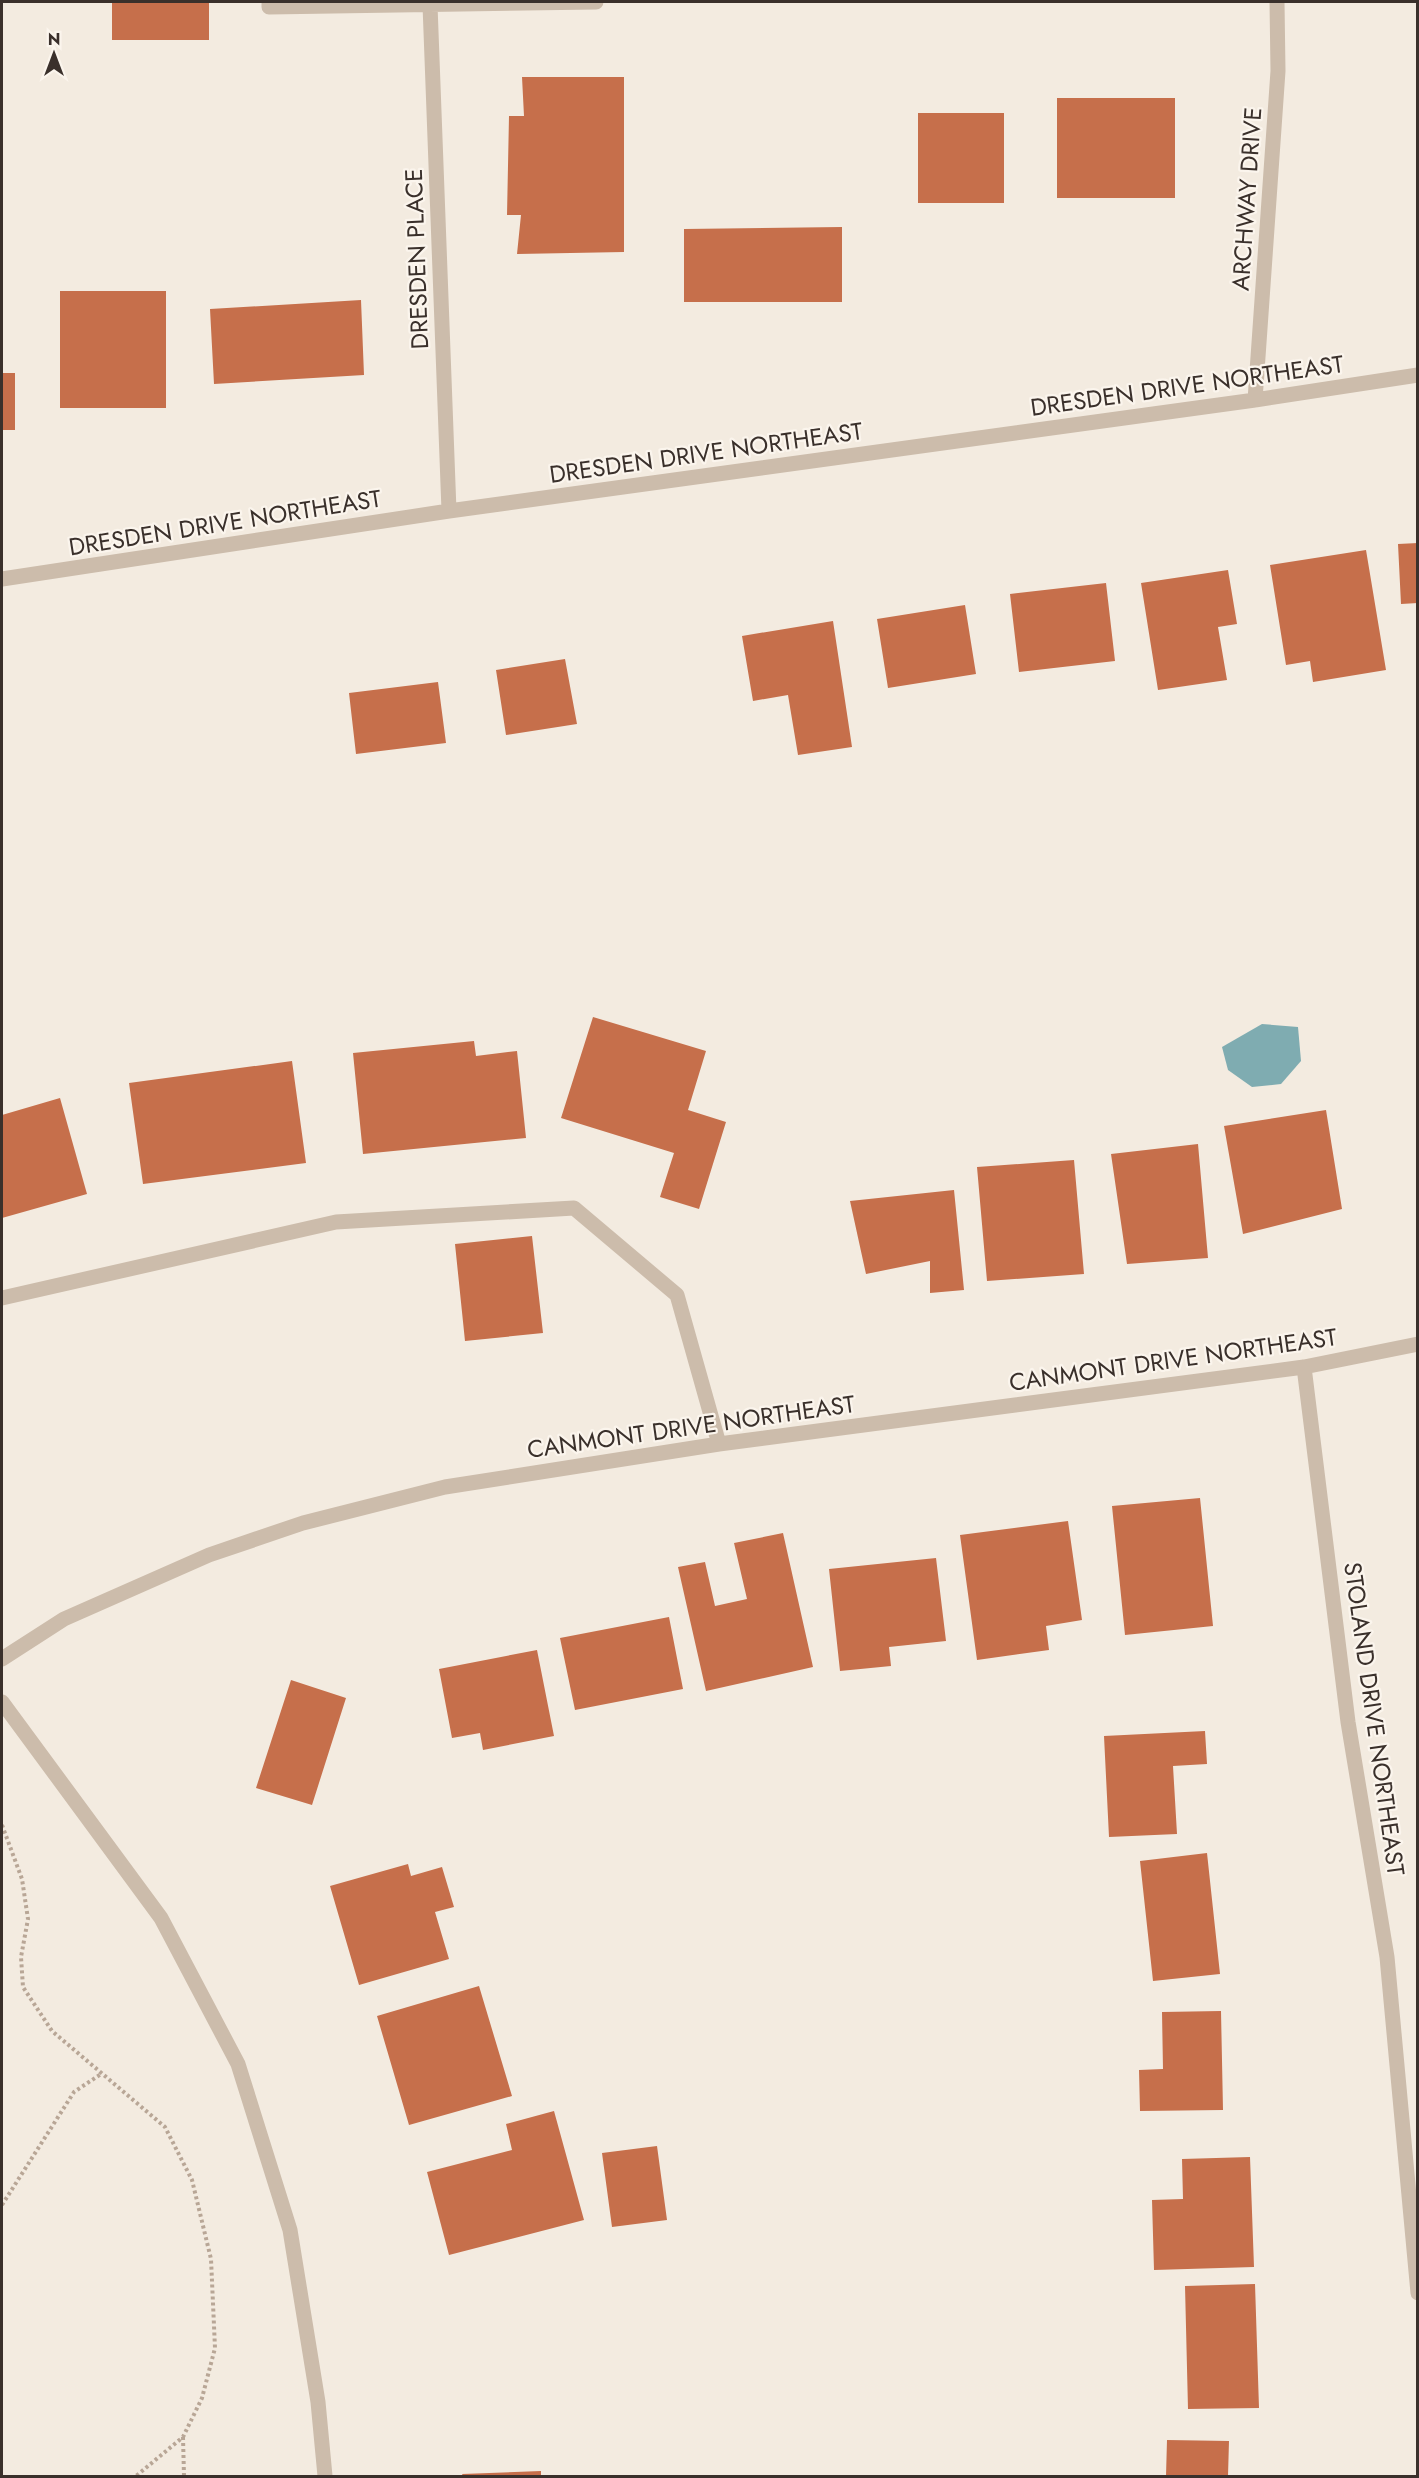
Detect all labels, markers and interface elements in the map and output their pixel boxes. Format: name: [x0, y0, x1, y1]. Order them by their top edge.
north arrow: [24, 24, 84, 84]
text: N: [48, 28, 60, 51]
street label: ARCHWAY DRIVE: [1223, 106, 1270, 292]
street label: DRESDEN PLACE: [396, 168, 437, 350]
street label: DRESDEN DRIVE NORTHEAST: [1028, 346, 1346, 425]
street label: DRESDEN DRIVE NORTHEAST: [547, 413, 865, 492]
street label: DRESDEN DRIVE NORTHEAST: [66, 481, 384, 565]
street label: CANMONT DRIVE NORTHEAST: [1007, 1319, 1339, 1400]
street label: CANMONT DRIVE NORTHEAST: [525, 1386, 857, 1467]
street label: STOLAND DRIVE NORTHEAST: [1335, 1560, 1414, 1878]

